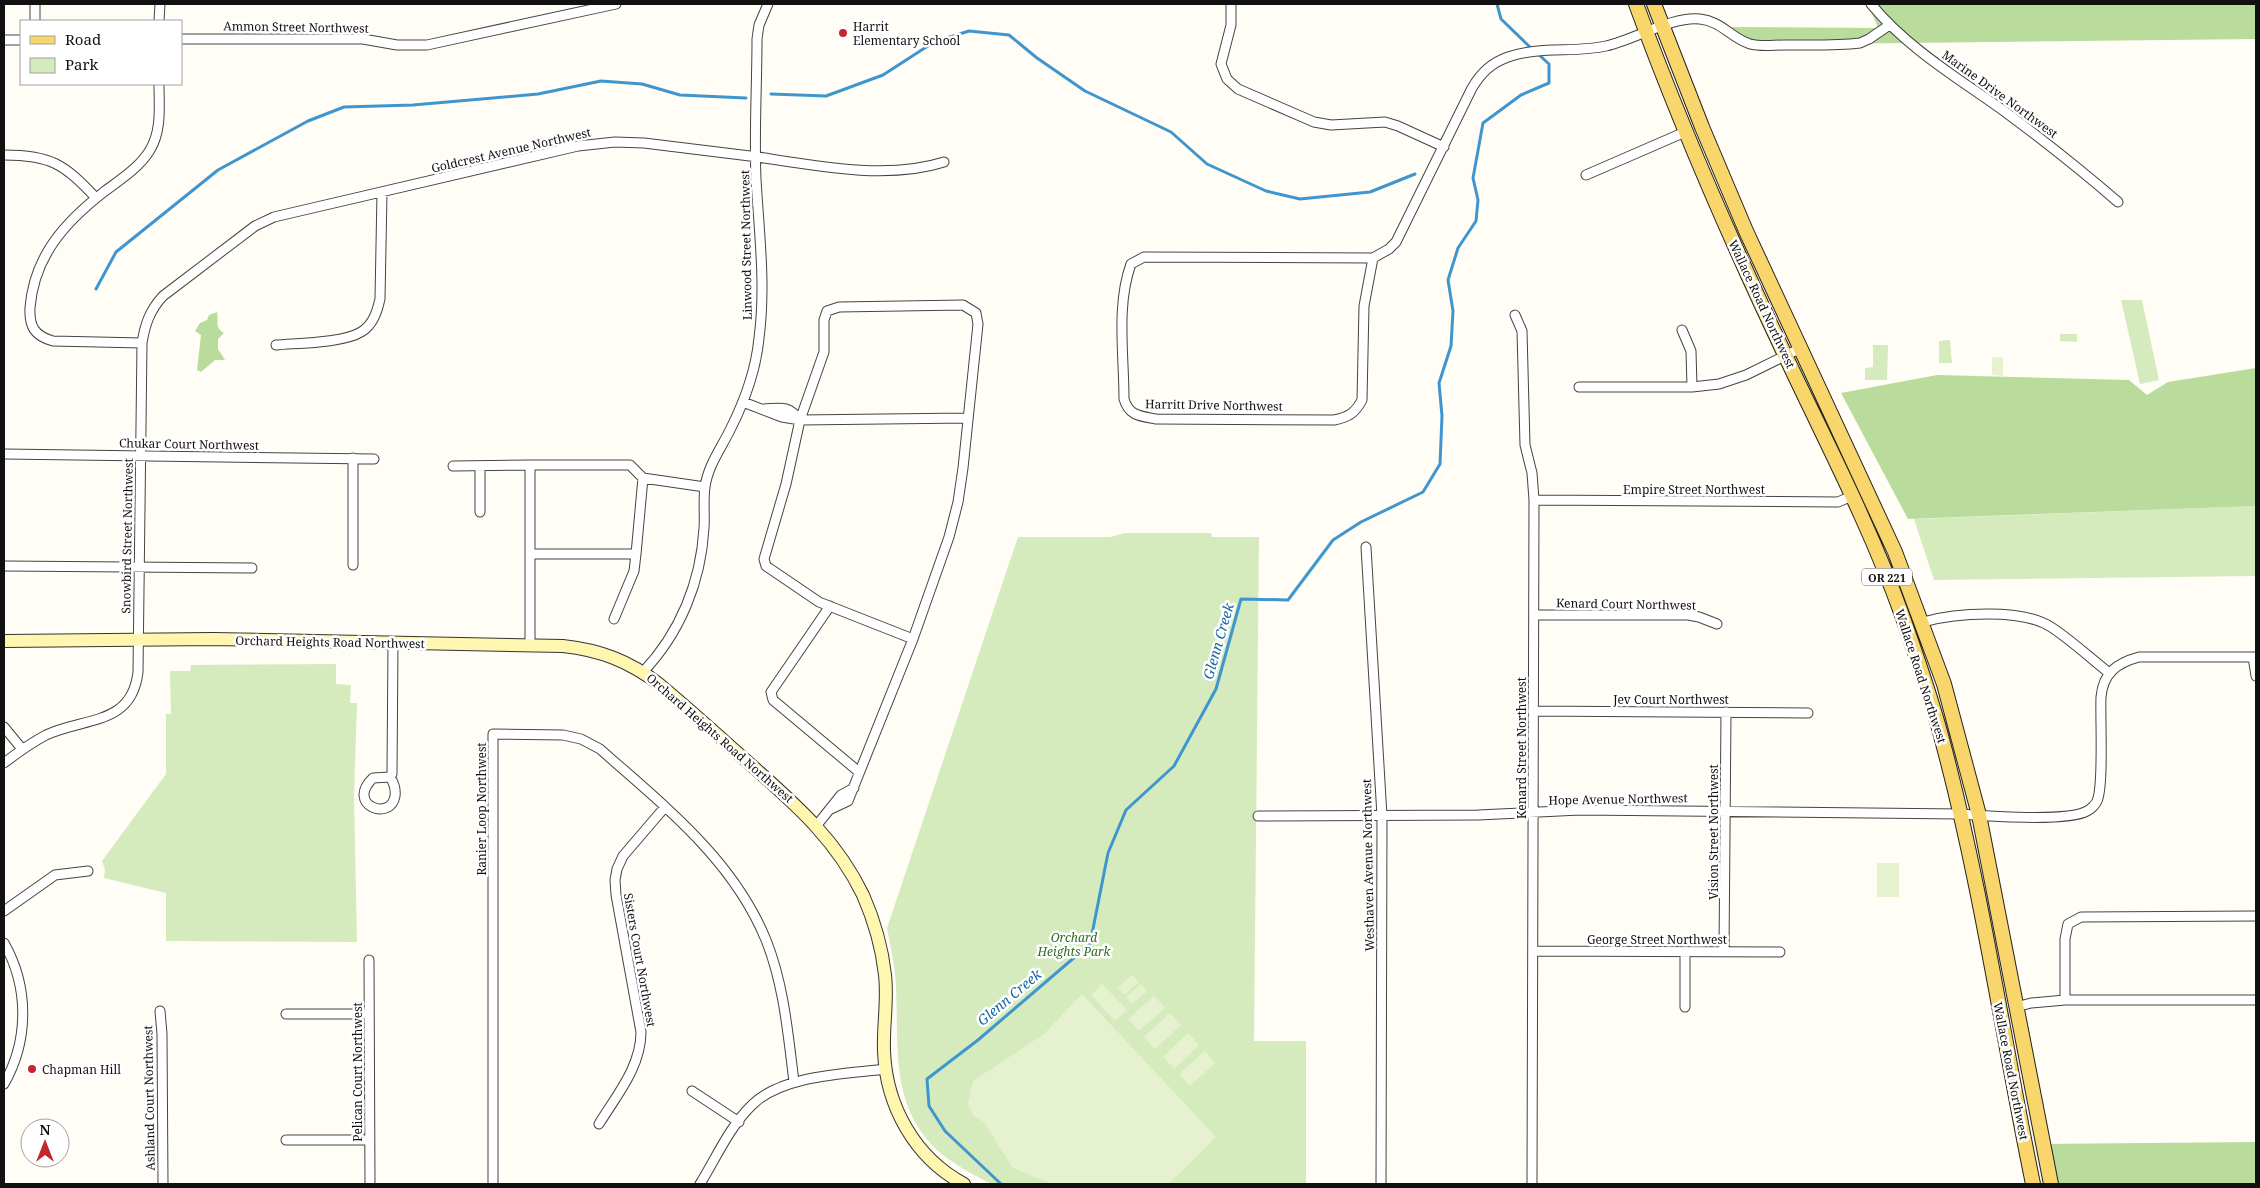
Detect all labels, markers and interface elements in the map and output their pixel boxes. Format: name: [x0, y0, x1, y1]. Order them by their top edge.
street label: Ammon Street Northwest: [223, 17, 369, 37]
place label: Harrit Elementary School: [853, 18, 961, 49]
legend: [20, 20, 182, 85]
marker: Harrit Elementary School: [837, 27, 849, 39]
text: Road: [65, 29, 101, 49]
street label: Marine Drive Northwest: [1939, 46, 2061, 142]
text: Park: [65, 54, 99, 74]
street label: Goldcrest Avenue Northwest: [430, 123, 592, 177]
street label: Linwood Street Northwest: [736, 170, 756, 320]
street label: Wallace Road Northwest: [1725, 237, 1799, 371]
street label: Harritt Drive Northwest: [1145, 395, 1283, 415]
street label: Chukar Court Northwest: [119, 434, 259, 454]
street label: Snowbird Street Northwest: [117, 458, 137, 614]
street label: Empire Street Northwest: [1623, 481, 1765, 498]
road number: OR 221: [1862, 568, 1912, 586]
street label: Kenard Court Northwest: [1556, 594, 1696, 614]
water label: Glenn Creek: [1198, 600, 1238, 681]
street label: Wallace Road Northwest: [1891, 607, 1951, 745]
street label: Orchard Heights Road Northwest: [235, 632, 425, 652]
street label: Orchard Heights Road Northwest: [643, 669, 797, 807]
street label: Kenard Street Northwest: [1513, 677, 1530, 819]
street label: Jev Court Northwest: [1612, 691, 1729, 708]
street label: Ranier Loop Northwest: [473, 742, 490, 876]
street label: Vision Street Northwest: [1705, 764, 1722, 900]
street label: Westhaven Avenue Northwest: [1358, 779, 1378, 951]
street label: Hope Avenue Northwest: [1548, 789, 1688, 809]
street label: Sisters Court Northwest: [620, 892, 660, 1028]
park label: Orchard Heights Park: [1037, 929, 1112, 960]
street label: George Street Northwest: [1587, 931, 1727, 948]
water label: Glenn Creek: [973, 964, 1046, 1029]
street label: Wallace Road Northwest: [1989, 1001, 2033, 1141]
street label: Pelican Court Northwest: [349, 1002, 366, 1142]
street label: Ashland Court Northwest: [139, 1025, 159, 1171]
place label: Chapman Hill: [42, 1061, 121, 1078]
marker: Chapman Hill: [26, 1063, 38, 1075]
north arrow: [20, 1118, 70, 1168]
text: N: [39, 1120, 51, 1139]

